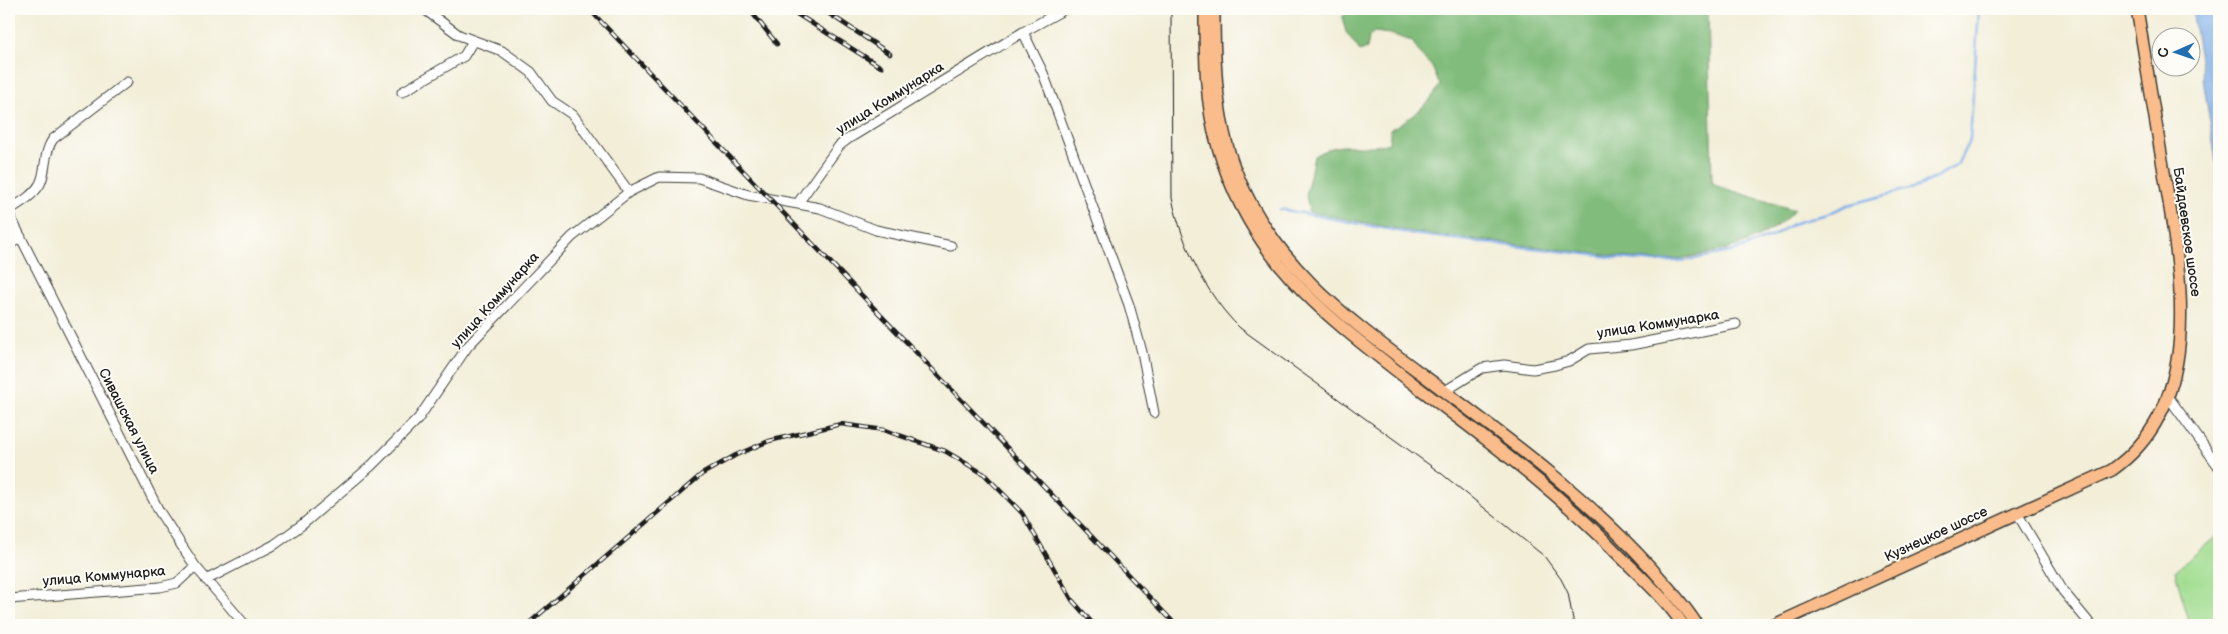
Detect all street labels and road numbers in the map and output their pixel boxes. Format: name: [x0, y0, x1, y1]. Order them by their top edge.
street label: улица Коммунарка: [833, 58, 947, 138]
street label: Байдаевское шоссе: [2170, 166, 2205, 298]
street label: улица Коммунарка: [447, 248, 543, 352]
street label: улица Коммунарка: [1596, 306, 1721, 342]
street label: Сивашская улица: [95, 365, 163, 477]
street label: Кузнецкое шоссе: [1882, 503, 1990, 565]
street label: улица Коммунарка: [42, 562, 167, 590]

